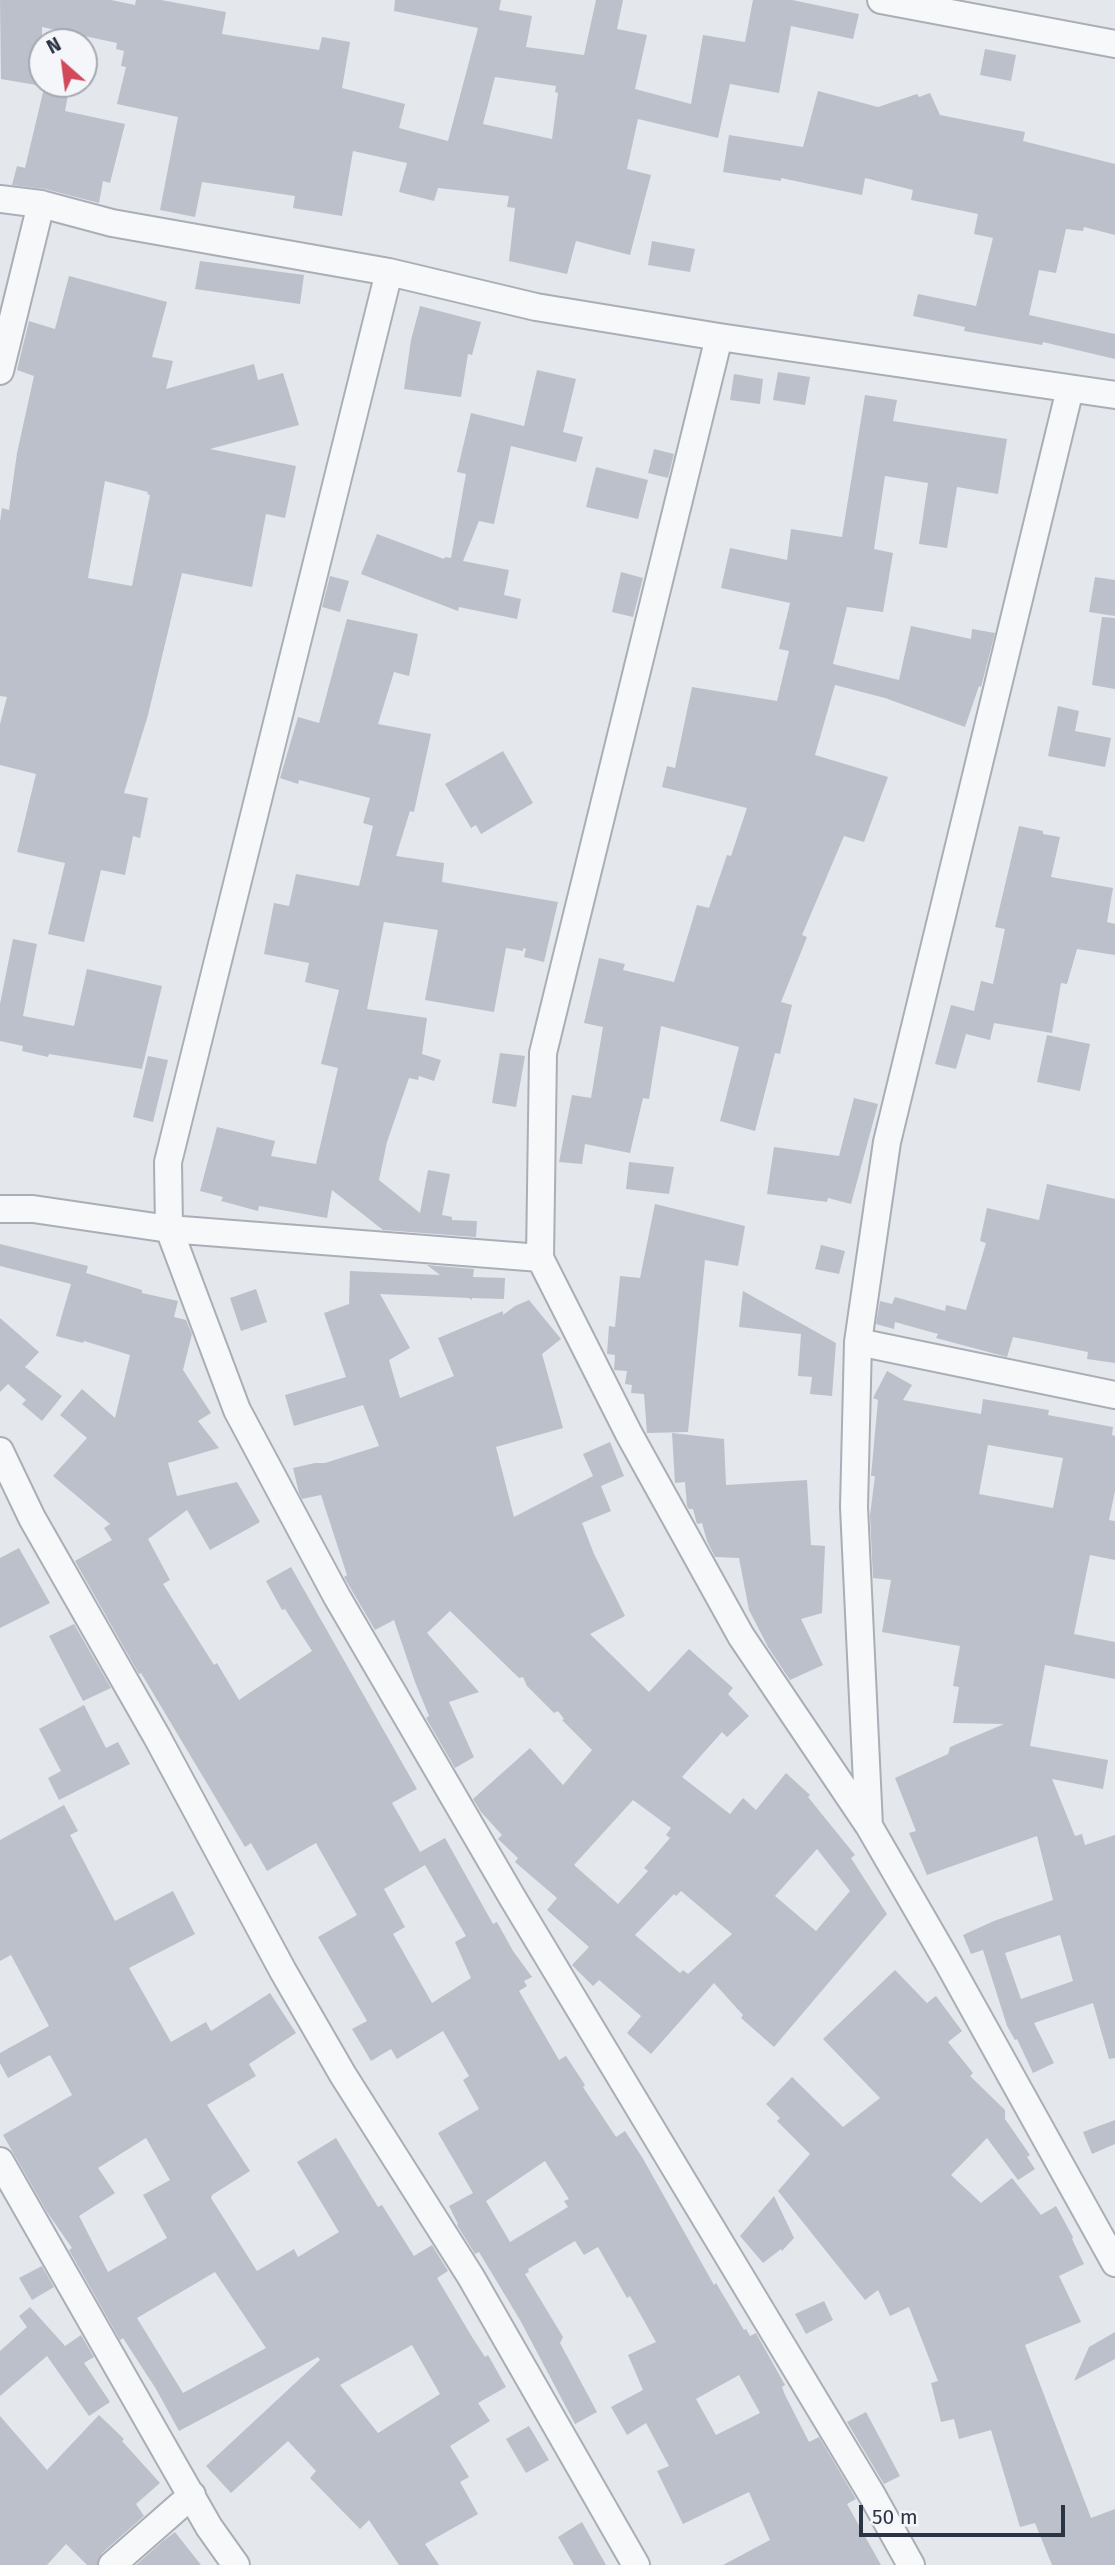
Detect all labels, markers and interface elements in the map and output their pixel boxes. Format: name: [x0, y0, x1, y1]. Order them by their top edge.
north arrow: [28, 28, 98, 98]
text: N: [43, 33, 65, 59]
scale bar: [863, 2492, 1070, 2536]
text: 50 m: [872, 2504, 918, 2530]

